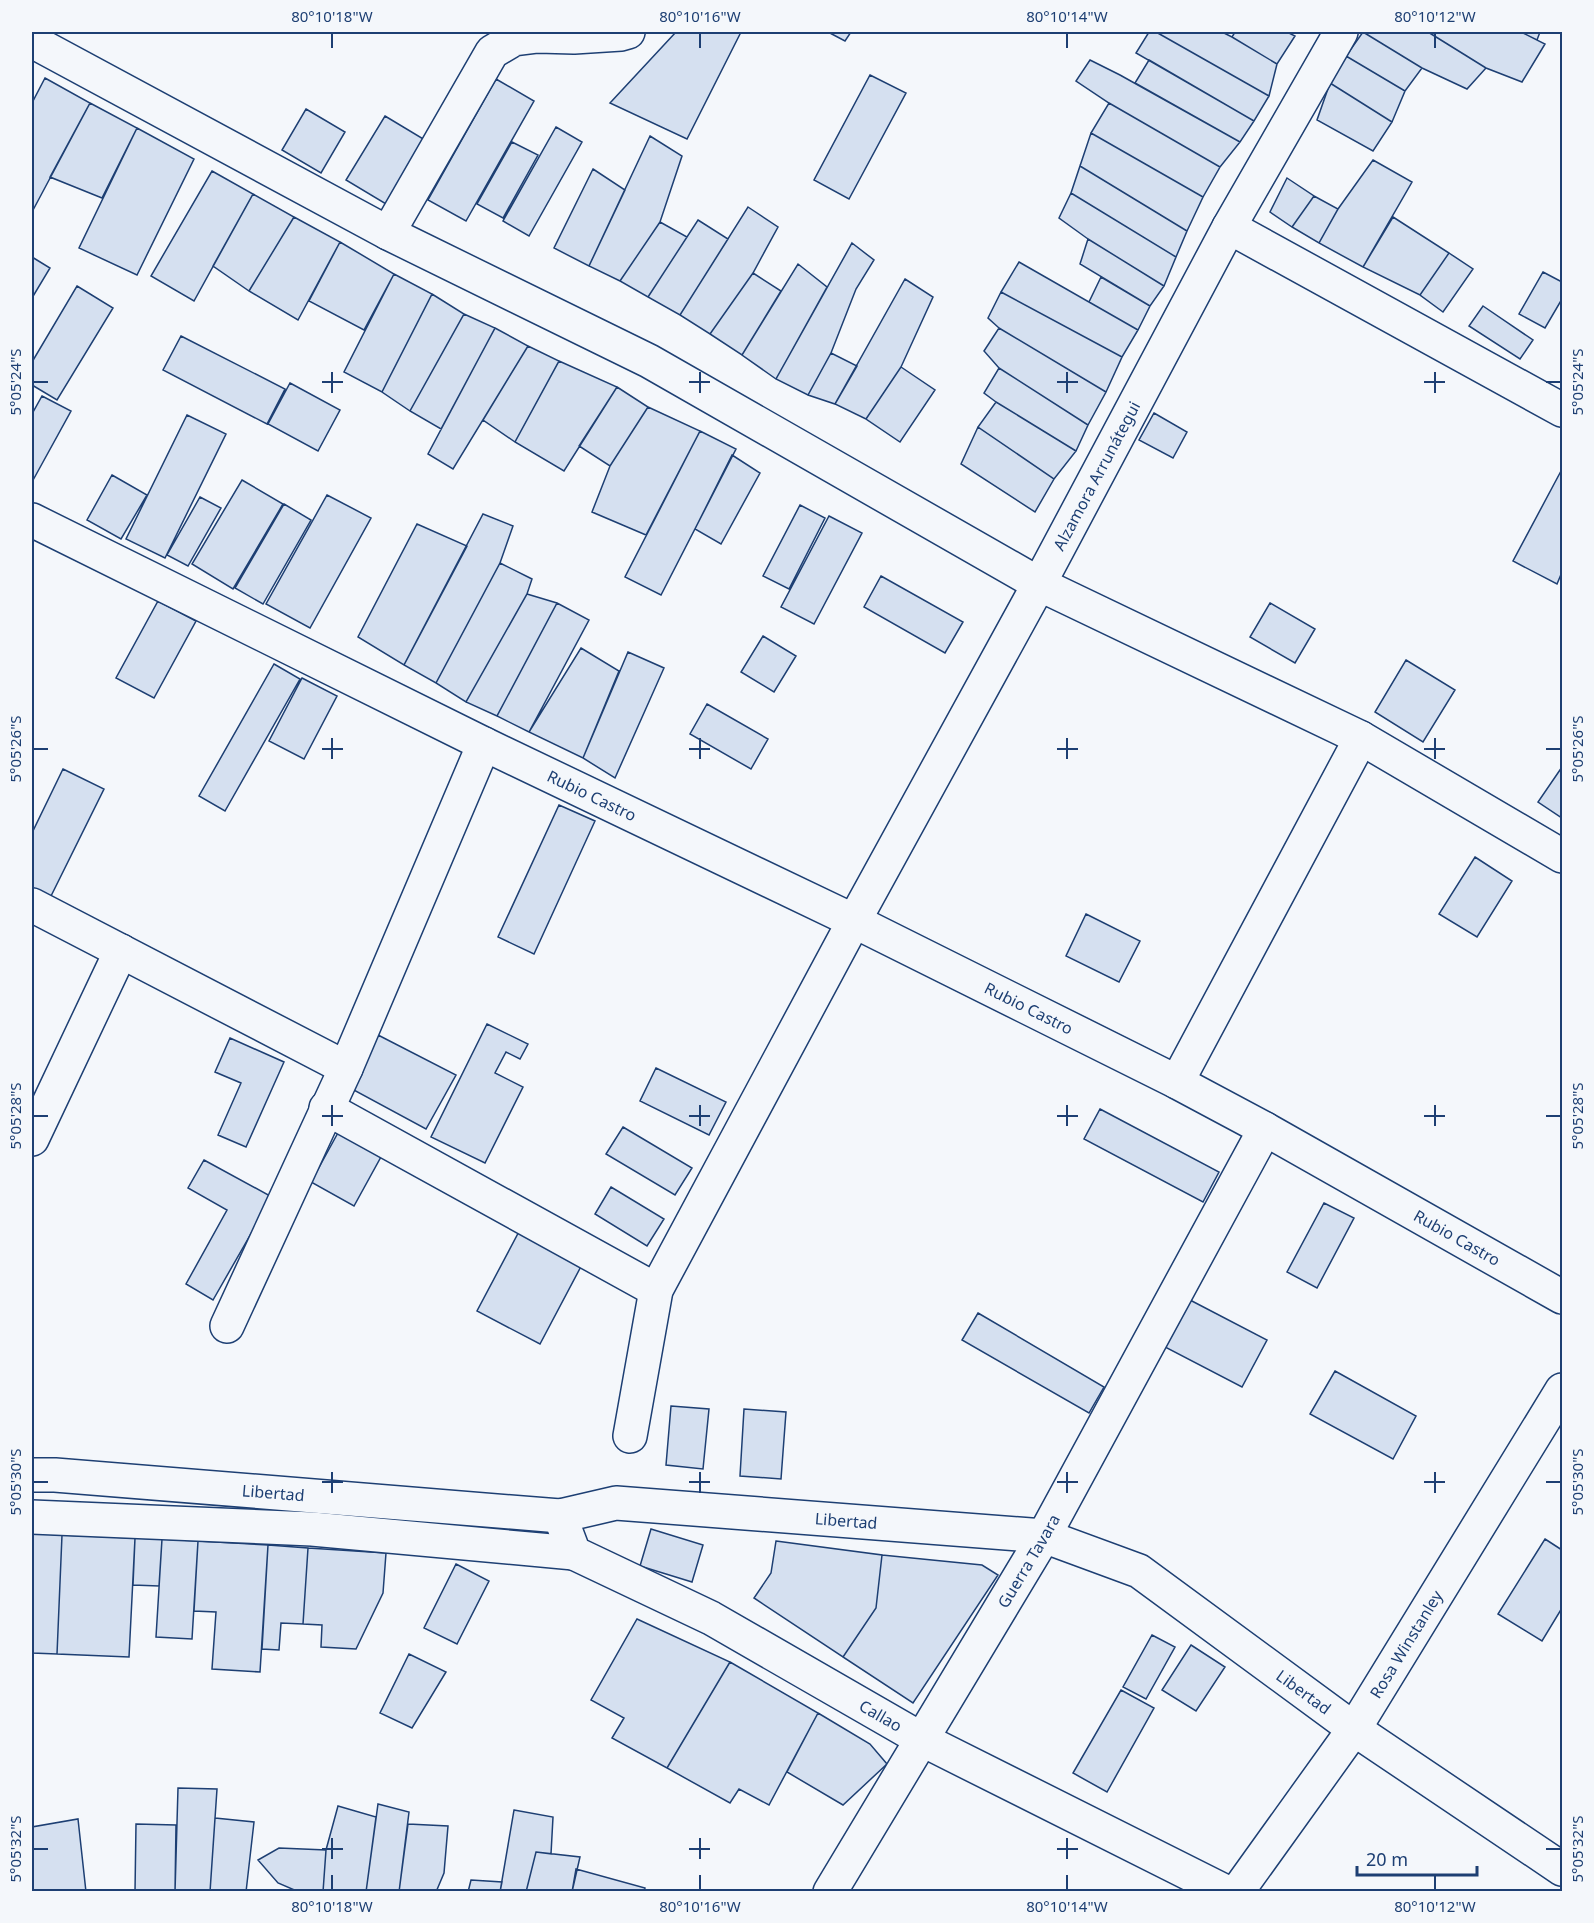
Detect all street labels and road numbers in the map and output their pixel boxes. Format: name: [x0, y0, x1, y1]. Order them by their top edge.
street label: Alzamora Arrunátegui: [1048, 397, 1145, 554]
street label: Rubio Castro: [544, 765, 640, 826]
street label: Rubio Castro: [981, 977, 1077, 1039]
street label: Rubio Castro: [1410, 1204, 1504, 1271]
street label: Libertad: [241, 1479, 305, 1506]
street label: Libertad: [814, 1507, 878, 1534]
street label: Guerra Tavara: [992, 1510, 1065, 1612]
street label: Rosa Winstanley: [1364, 1586, 1448, 1702]
street label: Libertad: [1272, 1665, 1335, 1719]
street label: Callao: [855, 1695, 906, 1737]

